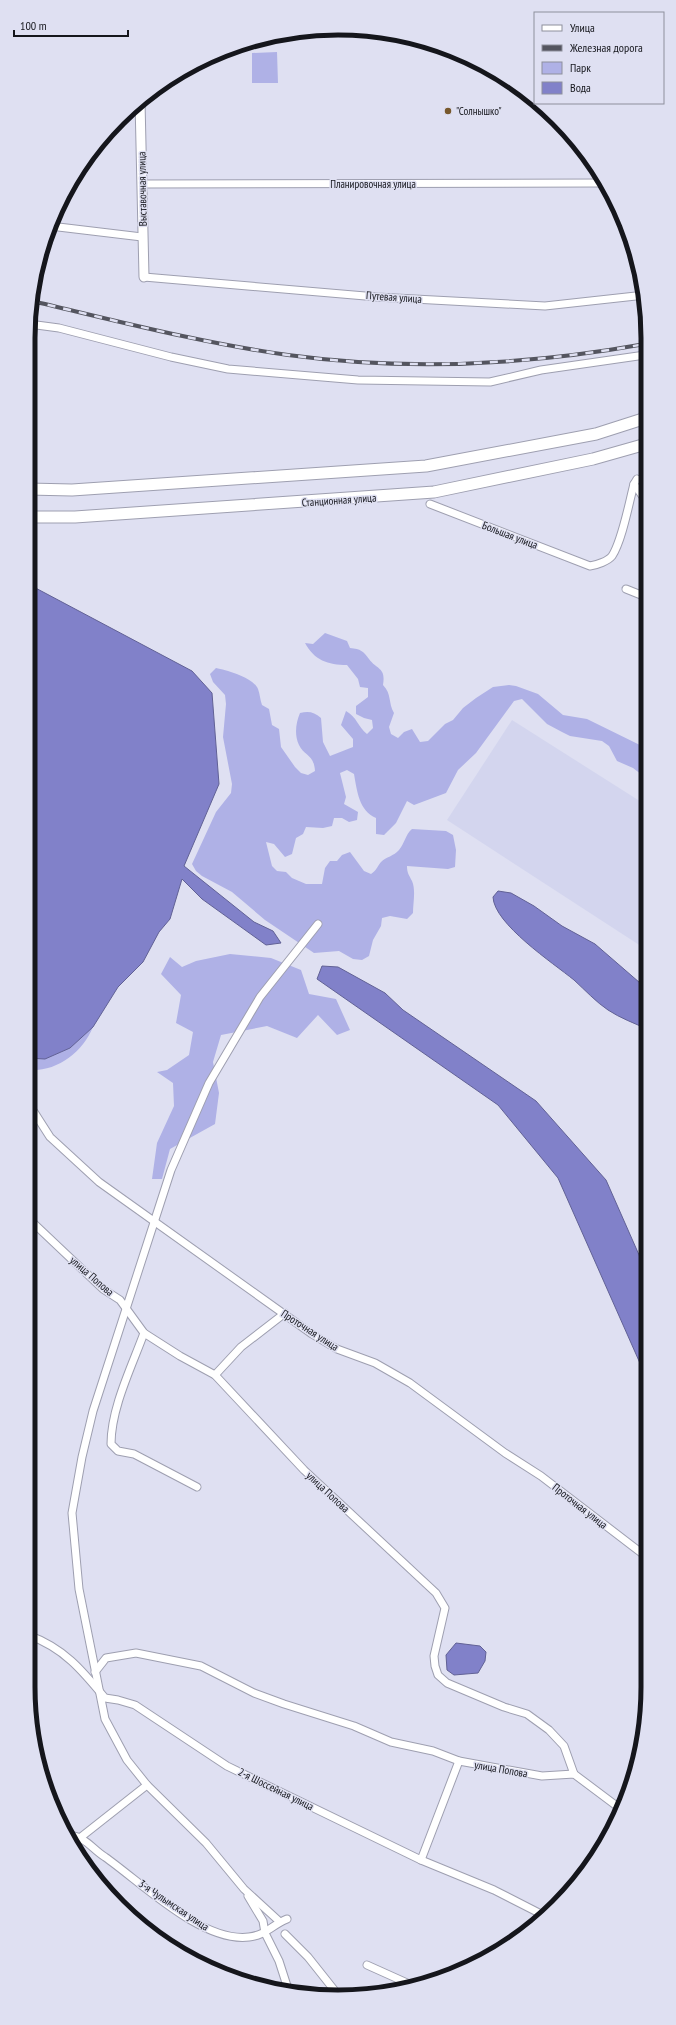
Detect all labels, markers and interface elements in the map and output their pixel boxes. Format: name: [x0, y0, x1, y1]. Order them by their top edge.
scale bar: [14, 12, 128, 38]
legend: [534, 12, 664, 104]
text: 100 m: [20, 18, 47, 33]
text: Улица: [570, 20, 595, 35]
text: Железная дорога: [569, 40, 643, 55]
text: Парк: [570, 60, 591, 75]
text: Вода: [570, 80, 591, 95]
place label: "Солнышко": [456, 104, 502, 118]
marker: "Солнышко": [443, 106, 453, 116]
street label: Выставочная улица: [134, 152, 150, 226]
street label: Планировочная улица: [330, 177, 416, 191]
street label: Путевая улица: [366, 288, 422, 306]
street label: Станционная улица: [301, 490, 377, 510]
street label: Большая улица: [480, 518, 540, 552]
street label: улица Попова: [67, 1253, 117, 1299]
street label: Проточная улица: [279, 1306, 341, 1354]
street label: улица Попова: [304, 1469, 352, 1515]
street label: Проточная улица: [550, 1480, 610, 1532]
street label: улица Попова: [473, 1757, 529, 1781]
street label: 2-я Шоссейная улица: [236, 1765, 316, 1813]
street label: 3-я Чулымская улица: [136, 1876, 212, 1934]

